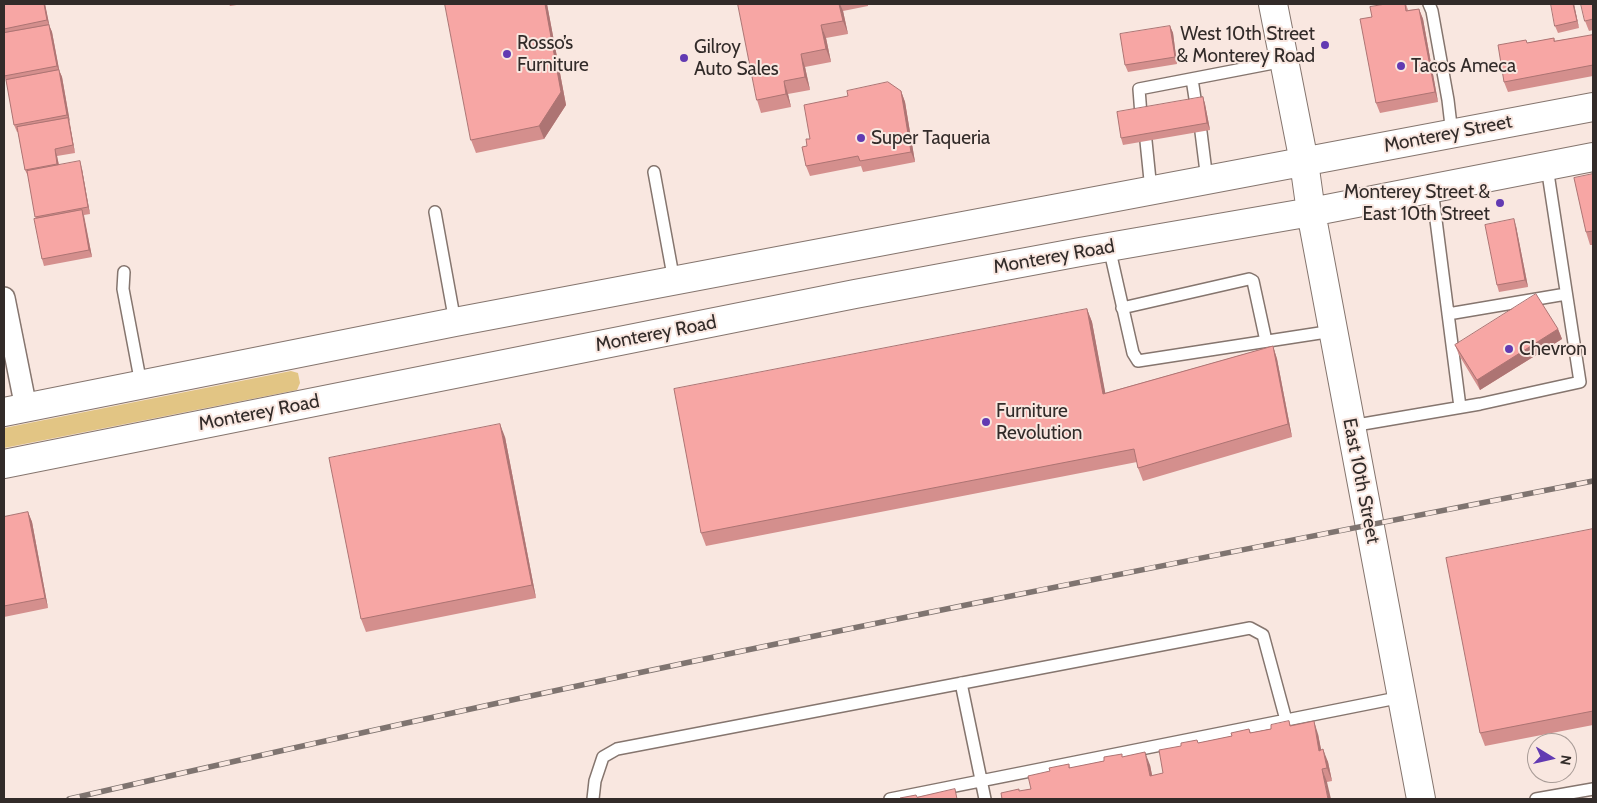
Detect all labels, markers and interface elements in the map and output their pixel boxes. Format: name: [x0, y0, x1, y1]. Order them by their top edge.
place label: West 10th Street & Monterey Road: [1176, 23, 1315, 67]
place label: Rosso’s Furniture: [517, 32, 589, 76]
place label: Gilroy Auto Sales: [694, 36, 779, 80]
marker: West 10th Street & Monterey Road: [1319, 39, 1331, 51]
marker: Rosso’s Furniture: [501, 48, 513, 60]
marker: Gilroy Auto Sales: [678, 52, 690, 64]
place label: Tacos Ameca: [1411, 55, 1516, 77]
marker: Tacos Ameca: [1395, 60, 1407, 72]
street label: Monterey Street: [1382, 110, 1514, 158]
place label: Super Taqueria: [871, 127, 990, 149]
marker: Super Taqueria: [855, 132, 867, 144]
place label: Monterey Street & East 10th Street: [1344, 181, 1490, 225]
marker: Monterey Street & East 10th Street: [1494, 197, 1506, 209]
street label: Monterey Road: [992, 235, 1116, 279]
street label: Monterey Road: [594, 311, 718, 357]
place label: Chevron: [1519, 338, 1587, 360]
marker: Chevron: [1503, 343, 1515, 355]
street label: Monterey Road: [197, 390, 321, 436]
place label: Furniture Revolution: [996, 400, 1082, 444]
marker: Furniture Revolution: [980, 416, 992, 428]
street label: East 10th Street: [1338, 416, 1384, 546]
north arrow: [1527, 733, 1577, 783]
text: N: [1556, 754, 1575, 766]

